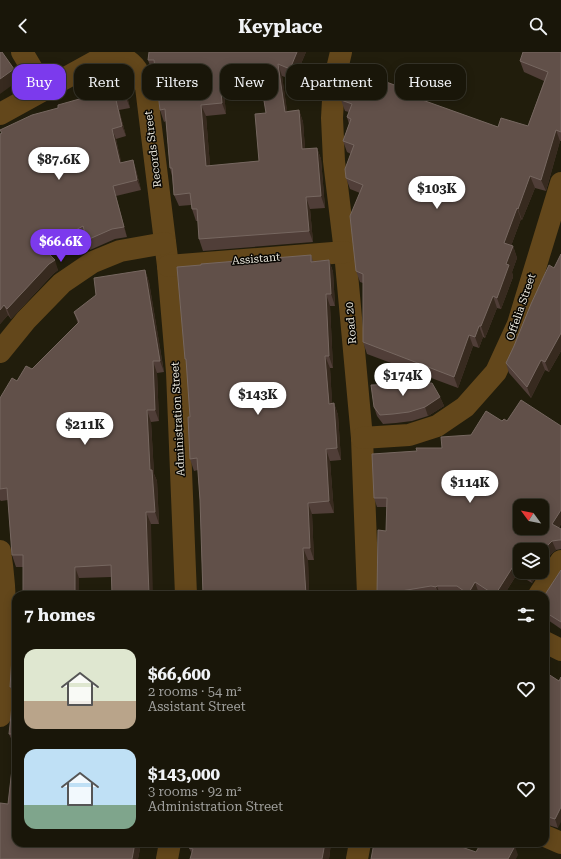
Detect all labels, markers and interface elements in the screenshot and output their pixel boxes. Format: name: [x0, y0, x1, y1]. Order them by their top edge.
icon: back: [12, 15, 34, 37]
icon: search: [527, 15, 549, 37]
text: Keyplace: [238, 16, 323, 37]
chip: Buy: [12, 64, 66, 100]
chip: Rent: [74, 64, 134, 100]
chip: Filters: [142, 64, 212, 100]
chip: New: [220, 64, 278, 100]
chip: Apartment: [286, 64, 387, 100]
chip: House: [395, 64, 466, 100]
street label: Records Street: [142, 110, 164, 188]
pin: $87.6K: [26, 147, 92, 181]
text: $87.6K: [37, 152, 81, 167]
pin: $103K: [409, 176, 465, 210]
text: $103K: [417, 181, 457, 196]
pin: $66.6K: [28, 229, 94, 263]
text: $66.6K: [39, 234, 83, 249]
street label: Assistant: [231, 250, 281, 268]
street label: Offelia Street: [503, 272, 539, 342]
street label: Road 20: [343, 301, 359, 345]
street label: Administration Street: [169, 362, 187, 476]
pin: $174K: [375, 363, 431, 397]
text: $174K: [383, 368, 423, 383]
pin: $143K: [230, 382, 286, 416]
text: $143K: [238, 387, 278, 402]
pin: $211K: [57, 412, 113, 446]
text: $211K: [65, 417, 105, 432]
pin: $114K: [442, 470, 498, 504]
text: $114K: [450, 475, 490, 490]
north arrow: [513, 499, 549, 535]
map controls: [513, 499, 549, 579]
button: layers: [513, 543, 549, 579]
icon: filters: [515, 604, 537, 626]
text: 7 homes: [24, 605, 95, 625]
text: $66,600: [148, 664, 211, 684]
icon: home: [56, 665, 104, 713]
icon: heart: [515, 678, 537, 700]
text: 2 rooms · 54 m²: [148, 684, 242, 699]
text: Assistant Street: [148, 699, 246, 714]
text: $143,000: [148, 764, 220, 784]
icon: home: [56, 765, 104, 813]
icon: heart: [515, 778, 537, 800]
text: 3 rooms · 92 m²: [148, 784, 242, 799]
text: Administration Street: [148, 799, 283, 814]

